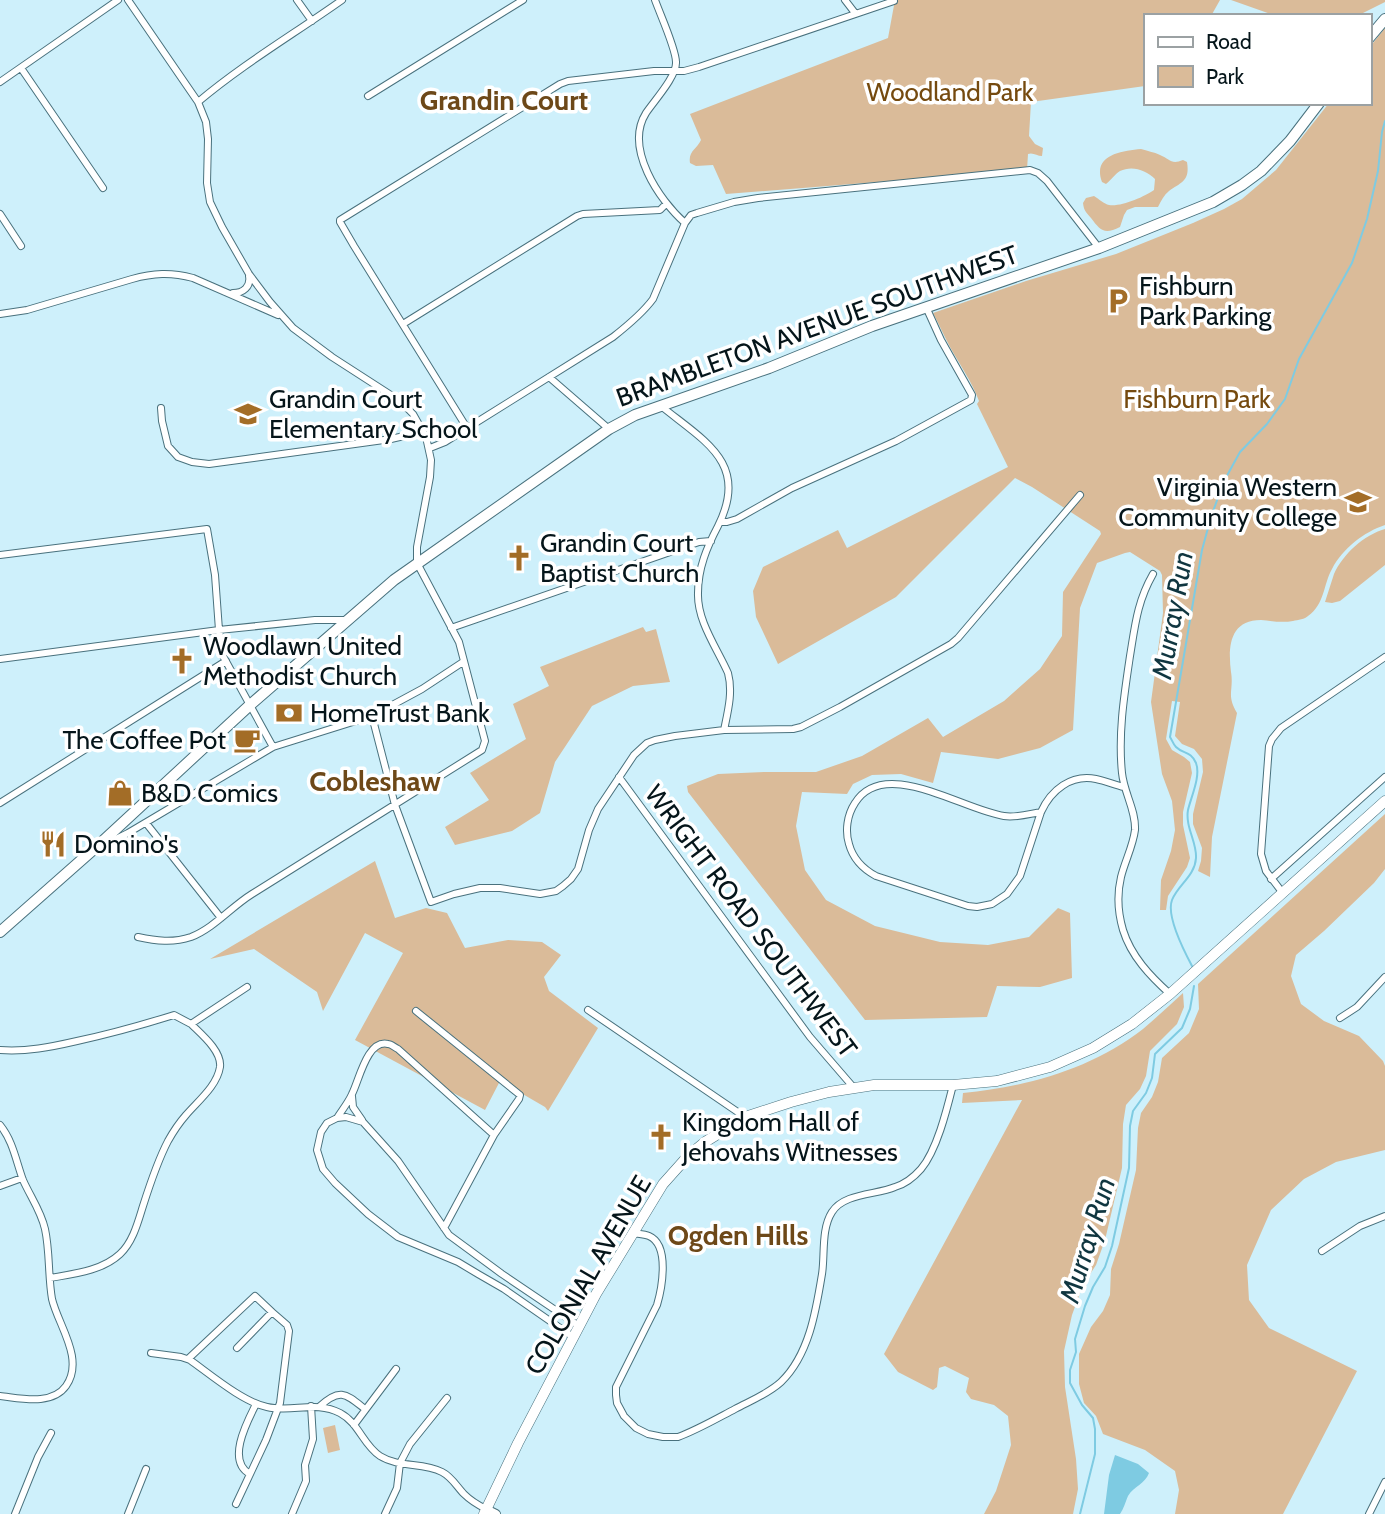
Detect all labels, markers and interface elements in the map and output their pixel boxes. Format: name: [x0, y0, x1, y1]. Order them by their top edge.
legend: [1144, 14, 1371, 105]
text: Road: [1206, 29, 1252, 54]
text: Park: [1206, 64, 1244, 89]
park label: Woodland Park: [867, 76, 1034, 108]
district label: Grandin Court: [420, 83, 588, 117]
street label: BRAMBLETON AVENUE SOUTHWEST: [612, 238, 1022, 414]
place label: Fishburn Park Parking: [1139, 270, 1273, 332]
parking icon: Fishburn Park Parking: [1103, 286, 1133, 316]
place label: Grandin Court Elementary School: [269, 383, 477, 445]
park label: Fishburn Park: [1123, 383, 1271, 415]
school or university icon: Grandin Court Elementary School: [233, 399, 263, 429]
place label: Virginia Western Community College: [1118, 471, 1337, 533]
school or university icon: Virginia Western Community College: [1343, 487, 1373, 517]
place label: Grandin Court Baptist Church: [540, 527, 699, 589]
church icon: Grandin Court Baptist Church: [504, 543, 534, 573]
water label: Murray Run: [1144, 549, 1200, 682]
place label: Woodlawn United Methodist Church: [203, 630, 402, 692]
church icon: Woodlawn United Methodist Church: [167, 646, 197, 676]
place label: HomeTrust Bank: [310, 697, 490, 729]
bank icon: HomeTrust Bank: [274, 698, 304, 728]
place label: The Coffee Pot: [62, 724, 226, 756]
cafe icon: The Coffee Pot: [232, 725, 262, 755]
district label: Cobleshaw: [309, 764, 441, 798]
place label: B&D Comics: [141, 777, 278, 809]
shop icon: B&D Comics: [105, 778, 135, 808]
street label: WRIGHT ROAD SOUTHWEST: [638, 778, 864, 1064]
place label: Domino's: [74, 828, 179, 860]
restaurant icon: Domino's: [38, 829, 68, 859]
place label: Kingdom Hall of Jehovahs Witnesses: [681, 1106, 898, 1168]
church icon: Kingdom Hall of Jehovahs Witnesses: [646, 1122, 676, 1152]
street label: COLONIAL AVENUE: [518, 1170, 658, 1380]
water label: Murray Run: [1052, 1173, 1122, 1308]
district label: Ogden Hills: [668, 1218, 808, 1252]

